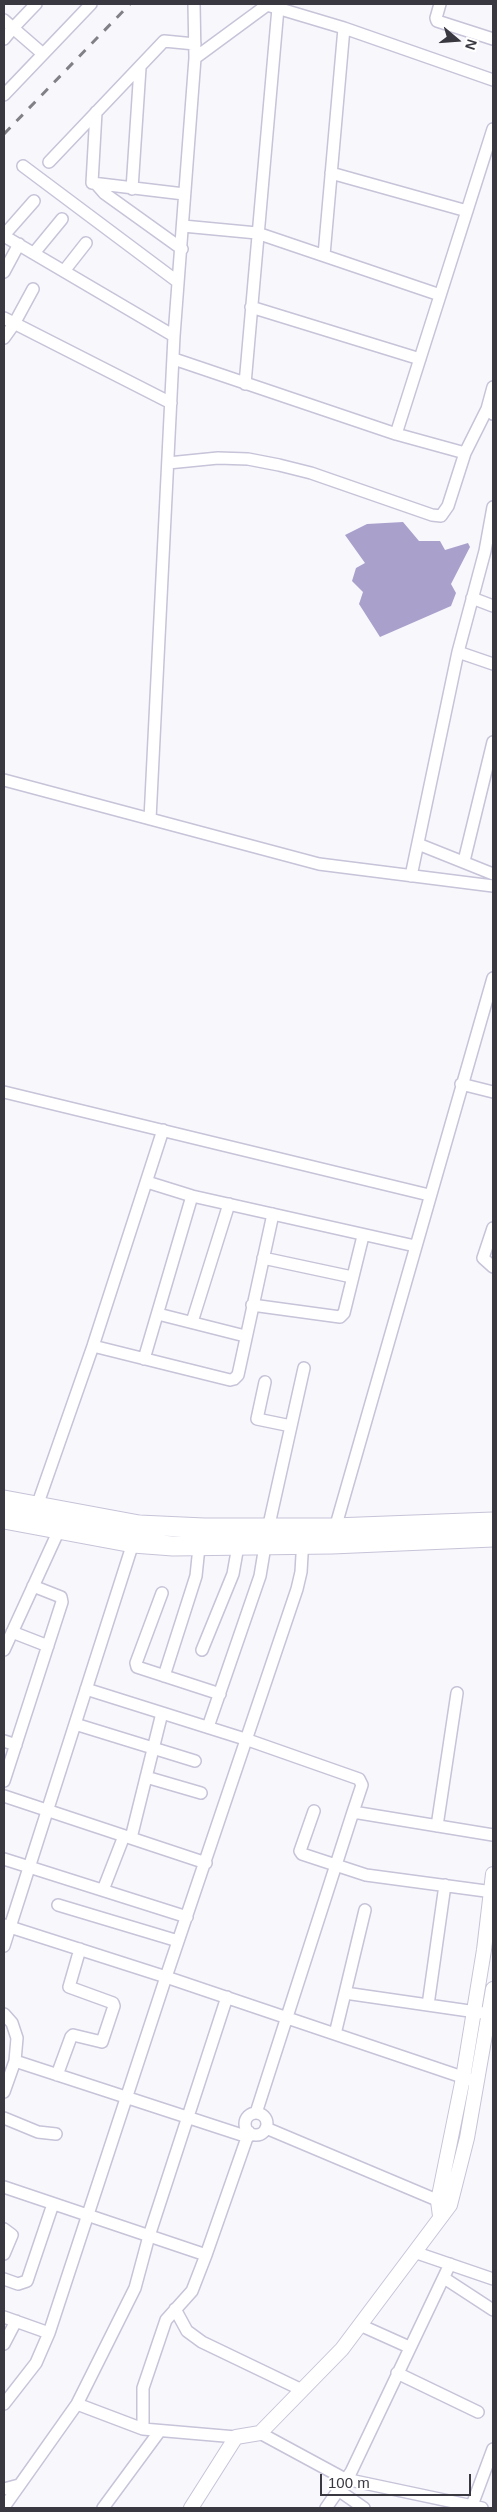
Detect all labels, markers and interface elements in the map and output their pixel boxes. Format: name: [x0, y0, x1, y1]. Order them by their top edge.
north arrow: [432, 15, 482, 65]
text: N: [462, 37, 480, 52]
scale bar: [322, 2464, 473, 2496]
text: 100 m: [328, 2474, 370, 2491]

